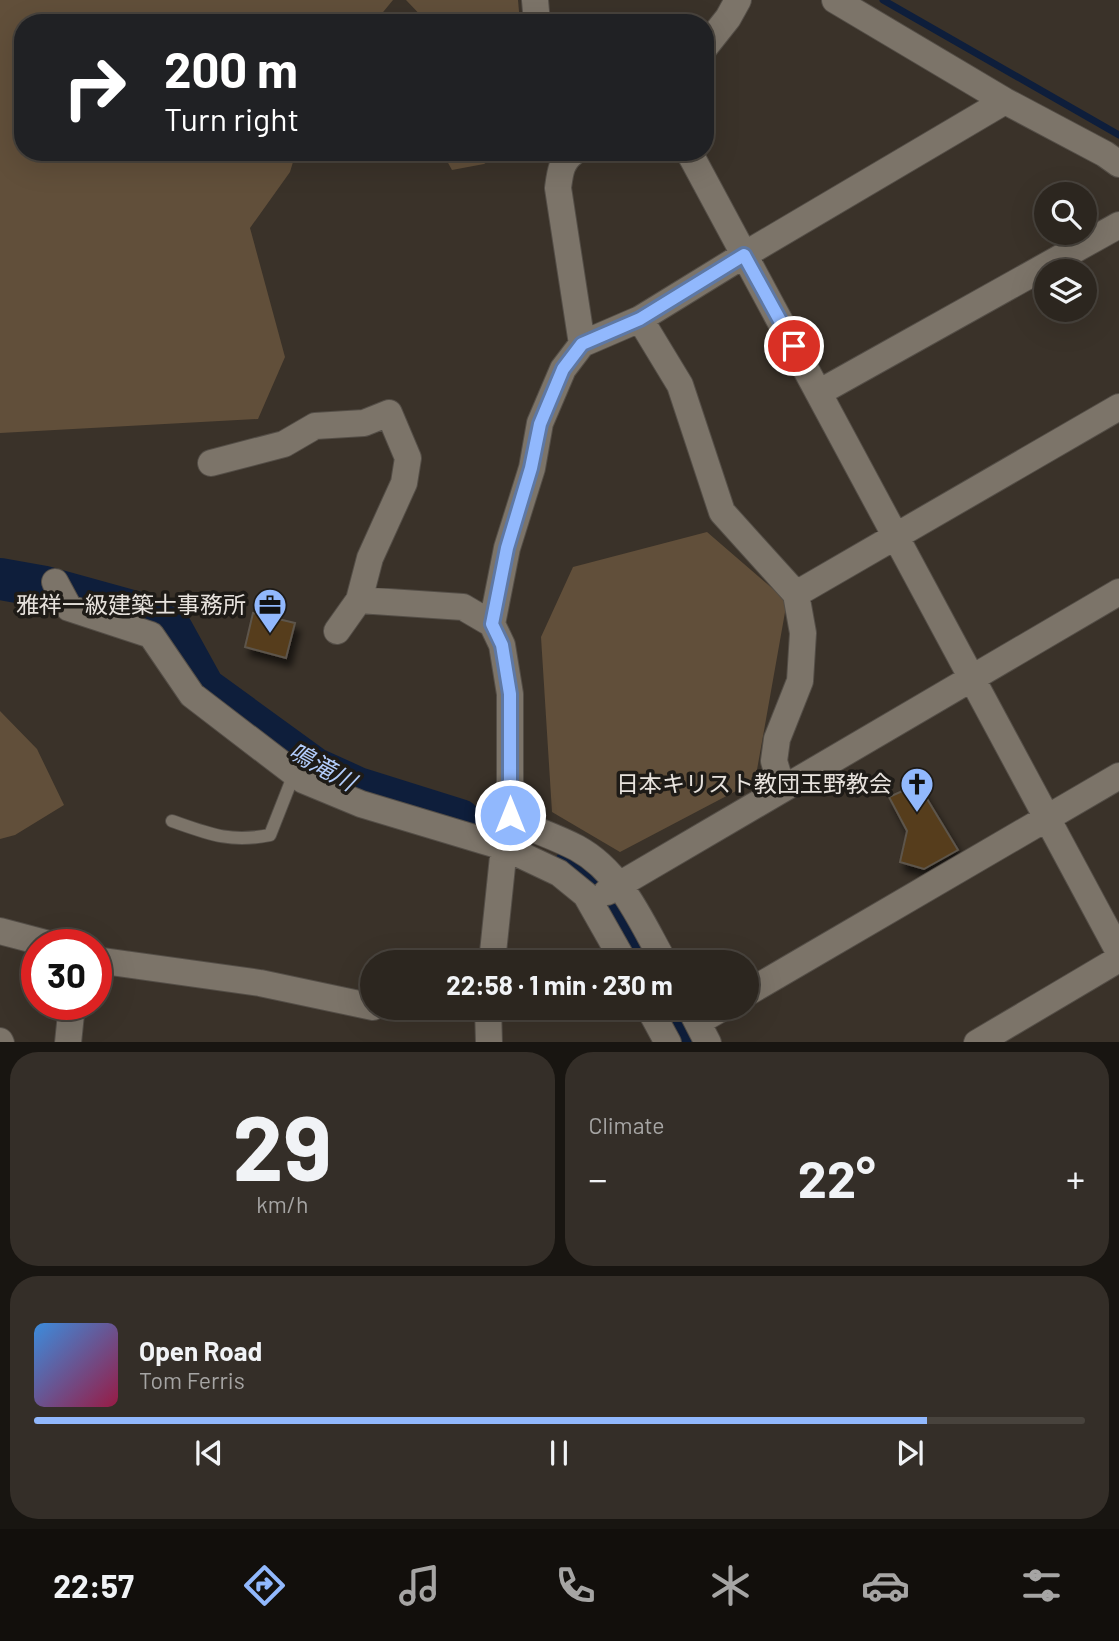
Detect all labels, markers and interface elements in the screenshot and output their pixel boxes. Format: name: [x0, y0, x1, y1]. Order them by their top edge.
text: 200 m: [164, 39, 298, 98]
icon: right: [49, 42, 140, 133]
text: Turn right: [164, 99, 299, 137]
map controls: [1034, 182, 1097, 322]
button: search: [1034, 182, 1097, 245]
button: layers: [1034, 259, 1097, 322]
pin: [764, 316, 824, 376]
icon: arrive: [775, 327, 813, 365]
office icon: 雅祥一級建築士事務所: [251, 586, 289, 635]
place label: 雅祥一級建築士事務所: [16, 590, 246, 618]
water label: 鳴滝川: [284, 736, 364, 797]
church icon: 日本キリスト教団玉野教会: [898, 765, 936, 814]
place label: 日本キリスト教団玉野教会: [616, 769, 892, 797]
position arrow: [473, 778, 547, 852]
speed limit sign: 30: [21, 929, 112, 1020]
text: 22:58 · 1 min · 230 m: [446, 969, 673, 1000]
text: 29: [233, 1090, 332, 1199]
text: Climate: [589, 1111, 665, 1139]
text: 22°: [798, 1146, 876, 1208]
text: −: [589, 1155, 608, 1201]
text: +: [1066, 1155, 1085, 1201]
text: km/h: [256, 1190, 308, 1218]
text: Open Road: [139, 1335, 262, 1366]
text: Tom Ferris: [139, 1366, 245, 1394]
icon: previous: [190, 1434, 228, 1472]
icon: pause: [540, 1434, 578, 1472]
icon: next: [891, 1434, 929, 1472]
icon: directions: [240, 1561, 289, 1610]
icon: music: [395, 1561, 444, 1610]
icon: phone: [551, 1561, 600, 1610]
icon: climate: [706, 1561, 755, 1610]
icon: car: [861, 1561, 910, 1610]
icon: filters: [1017, 1561, 1066, 1610]
text: 22:57: [53, 1566, 134, 1604]

